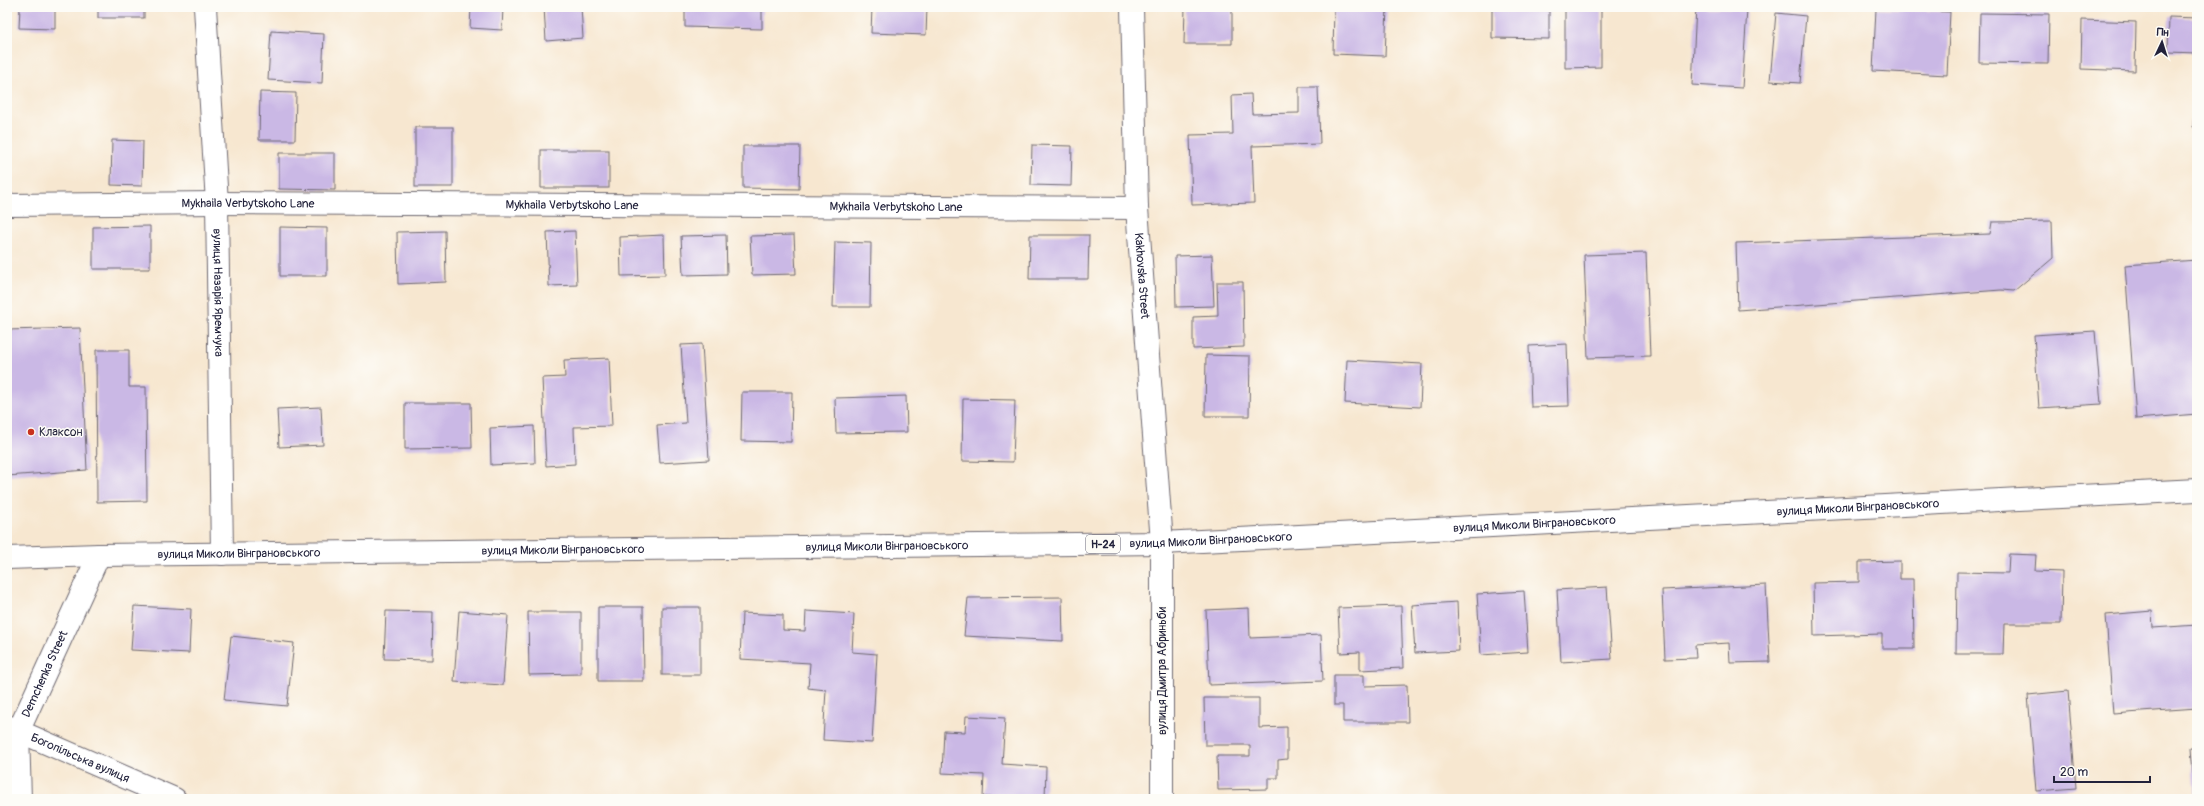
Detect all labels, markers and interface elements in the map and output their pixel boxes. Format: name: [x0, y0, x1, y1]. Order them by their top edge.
north arrow: [2142, 22, 2182, 62]
text: Пн: [2156, 26, 2170, 39]
street label: Mykhaila Verbytskoho Lane: [182, 195, 315, 211]
street label: Mykhaila Verbytskoho Lane: [506, 197, 639, 213]
street label: Mykhaila Verbytskoho Lane: [830, 199, 962, 215]
street label: вулиця Назарія Яремчука: [210, 228, 227, 357]
street label: Kakhovska Street: [1131, 232, 1153, 320]
place label: Клаксон: [39, 425, 83, 440]
marker: Клаксон: [26, 427, 36, 437]
street label: вулиця Миколи Вінграновського: [1776, 496, 1940, 519]
street label: вулиця Миколи Вінграновського: [1453, 512, 1617, 536]
street label: вулиця Миколи Вінграновського: [1129, 529, 1293, 551]
road number: Н-24: [1086, 535, 1120, 553]
street label: вулиця Миколи Вінграновського: [805, 538, 969, 555]
street label: вулиця Миколи Вінграновського: [481, 541, 645, 558]
street label: вулиця Миколи Вінграновського: [157, 545, 321, 562]
street label: вулиця Дмитра Абриньби: [1155, 606, 1170, 735]
street label: Demchenka Street: [18, 628, 71, 720]
street label: Богопільська вулиця: [29, 730, 132, 786]
scale bar: [2054, 758, 2150, 784]
text: 20 m: [2060, 765, 2089, 780]

